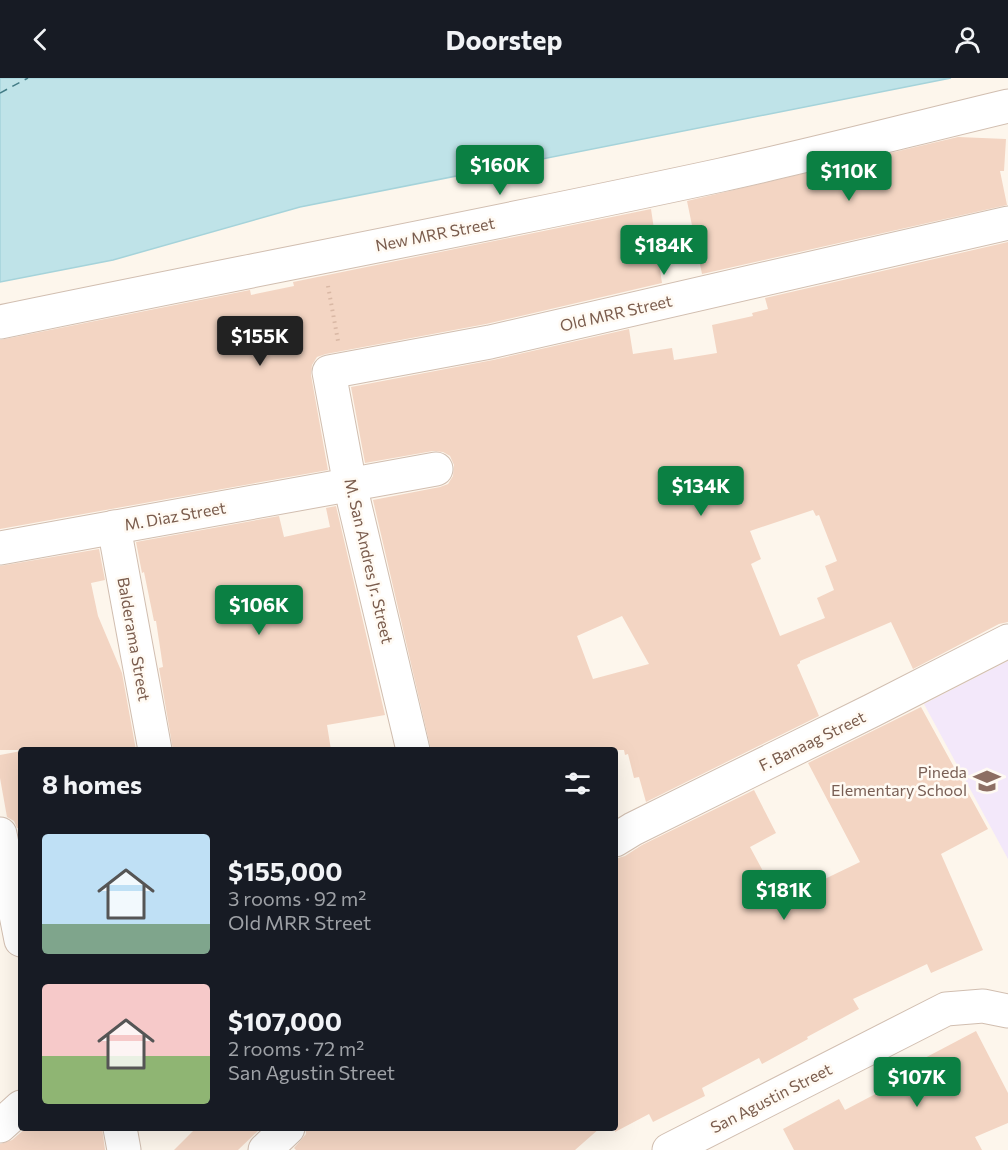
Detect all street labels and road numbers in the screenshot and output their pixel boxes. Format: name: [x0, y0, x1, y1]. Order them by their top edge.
street label: New MRR Street: [374, 213, 497, 254]
street label: Old MRR Street: [558, 290, 674, 335]
street label: M. San Andres Jr. Street: [341, 477, 398, 646]
street label: M. Diaz Street: [123, 497, 228, 534]
street label: Balderama Street: [114, 575, 155, 703]
street label: F. Banaag Street: [755, 706, 869, 775]
street label: San Agustin Street: [707, 1059, 835, 1136]

